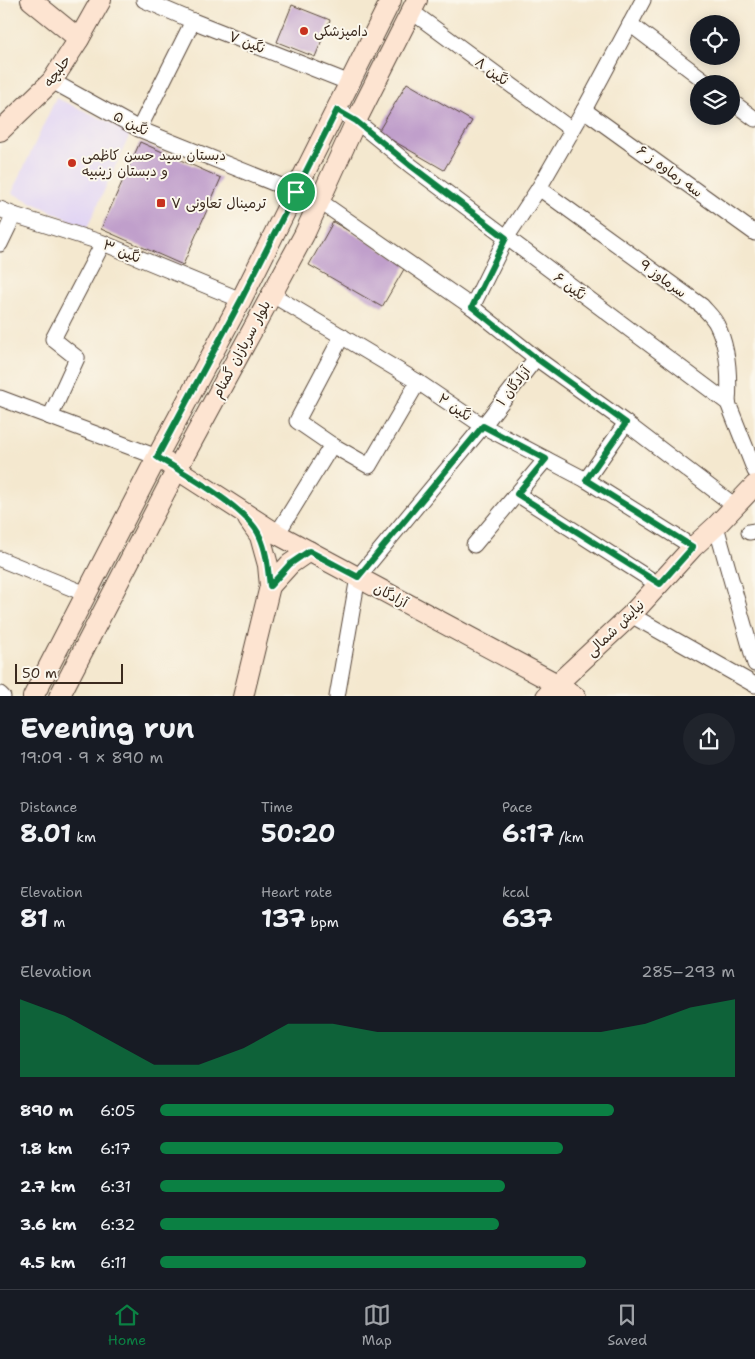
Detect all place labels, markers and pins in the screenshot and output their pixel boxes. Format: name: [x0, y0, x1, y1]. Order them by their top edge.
place label: دامپزشکی: [314, 22, 368, 41]
marker: دامپزشکی: [298, 25, 310, 37]
place label: دبستان سید حسن کاظمی و دبستان زینبیه: [82, 146, 226, 180]
marker: دبستان سید حسن کاظمی و دبستان زینبیه: [66, 157, 78, 169]
pin: [275, 171, 317, 213]
place label: ترمینال تعاونی ۷: [171, 194, 267, 212]
marker: ترمینال تعاونی ۷: [155, 197, 167, 209]

